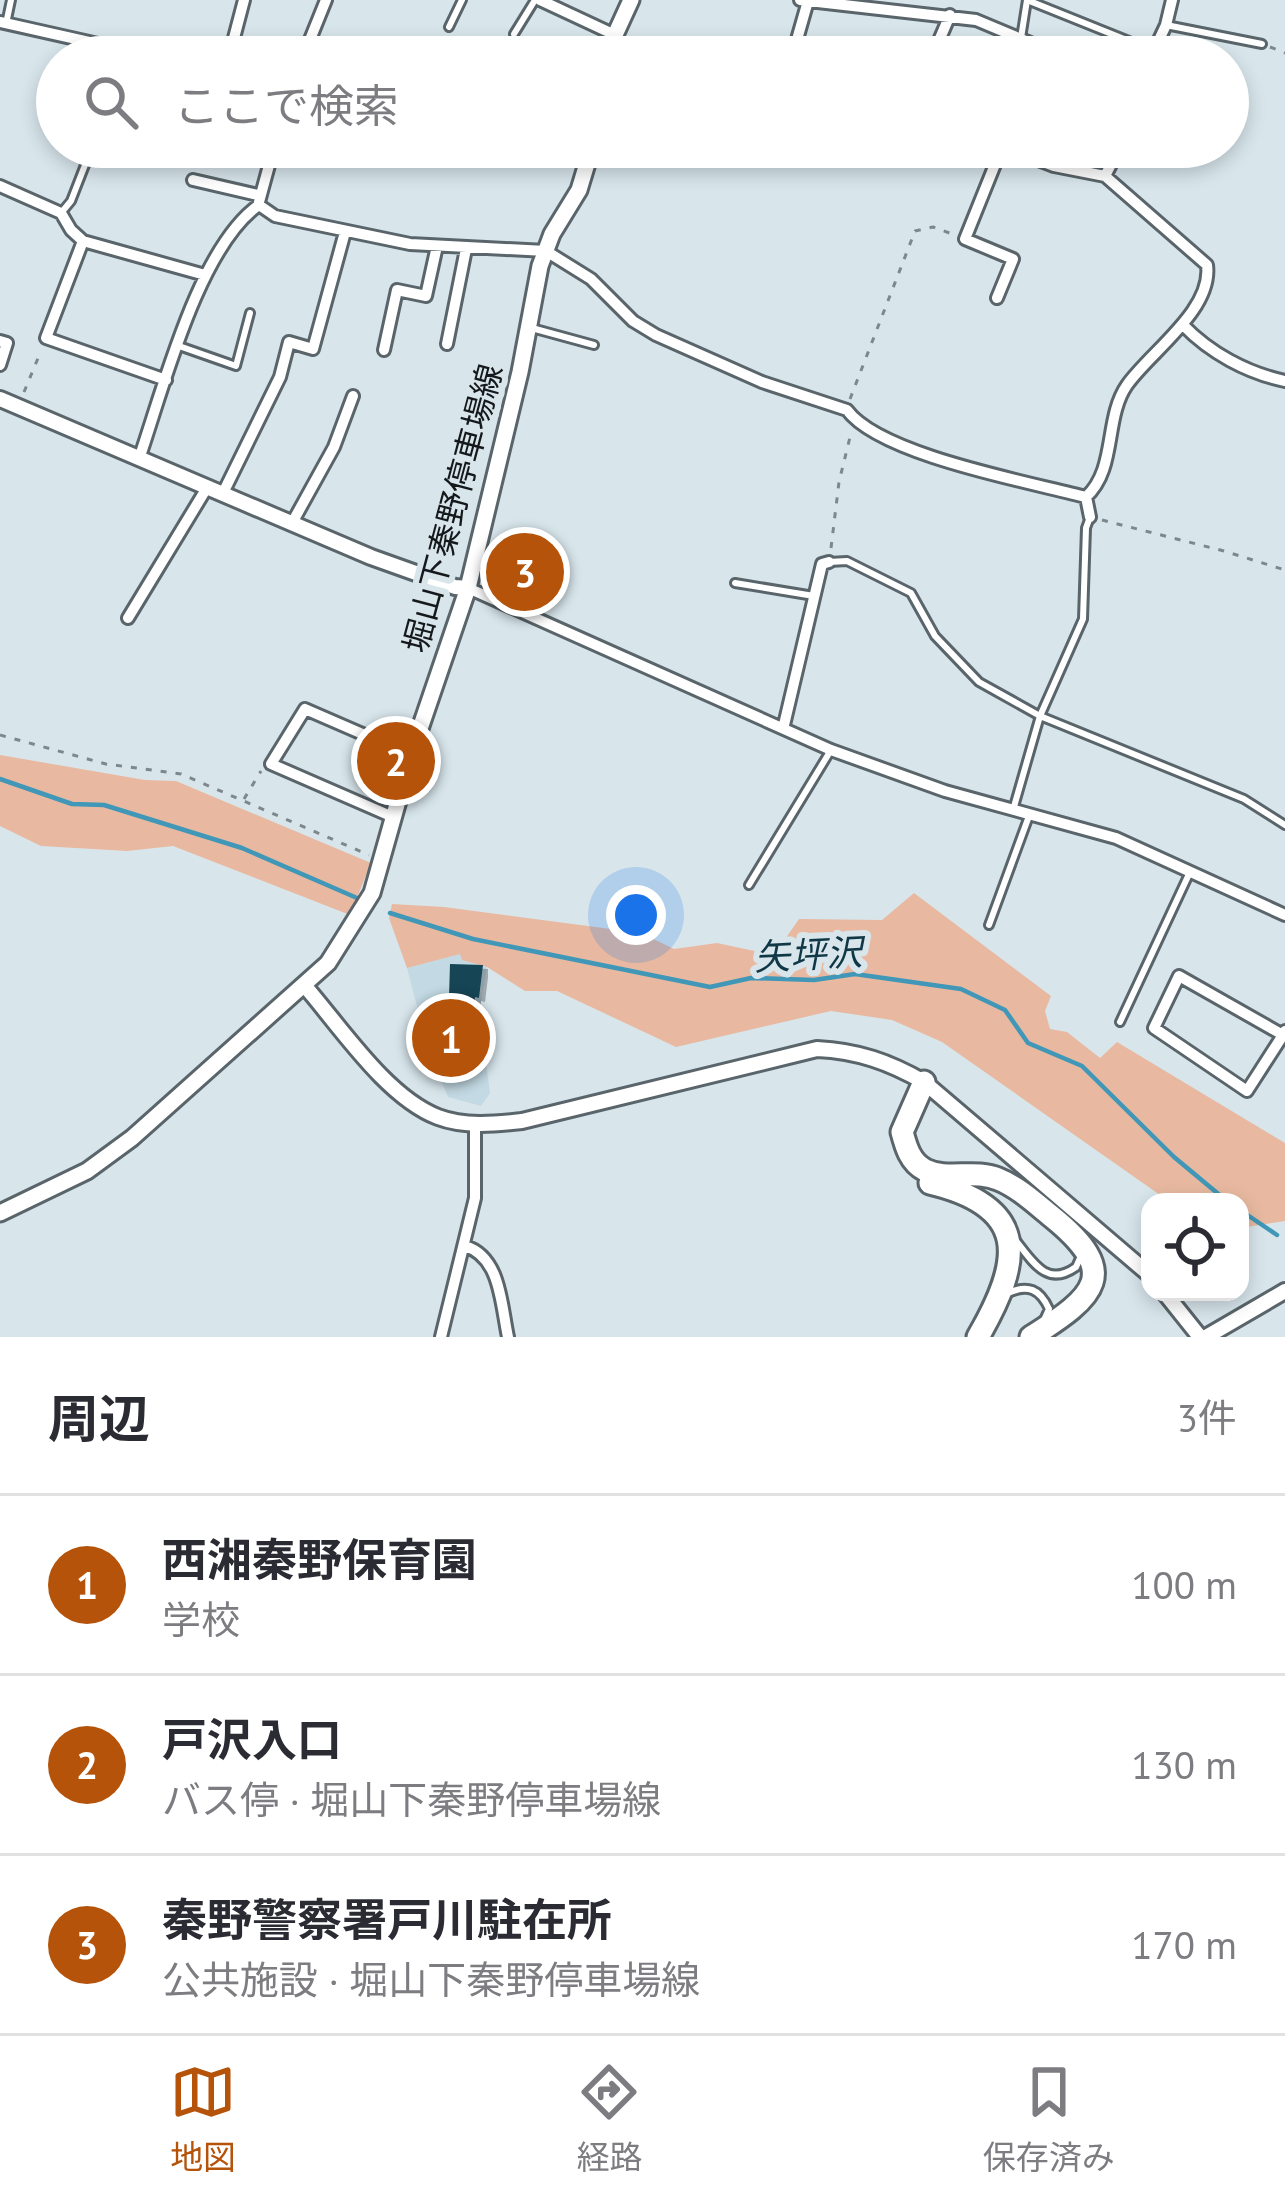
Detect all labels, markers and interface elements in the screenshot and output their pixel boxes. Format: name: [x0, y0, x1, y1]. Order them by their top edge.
search box: [36, 36, 1249, 168]
icon: search: [78, 69, 144, 135]
text: ここで検索: [174, 76, 399, 134]
street label: 堀山下秦野停車場線: [393, 359, 511, 657]
pin: 3: [486, 527, 564, 617]
pin: 2: [357, 716, 435, 806]
your location: [606, 885, 666, 945]
water label: 矢坪沢: [753, 927, 867, 980]
pin: 1: [412, 993, 490, 1083]
map controls: [1141, 1193, 1249, 1301]
button: locate: [1141, 1193, 1249, 1301]
text: 周辺: [48, 1385, 150, 1451]
text: 3件: [1177, 1392, 1237, 1443]
text: 西湘秦野保育園: [162, 1530, 477, 1588]
text: 1: [76, 1559, 98, 1610]
text: 100 m: [1131, 1559, 1237, 1610]
text: 学校: [162, 1594, 240, 1645]
text: 戸沢入口: [162, 1710, 342, 1768]
text: 2: [76, 1739, 98, 1790]
text: 130 m: [1131, 1739, 1237, 1790]
text: バス停 · 堀山下秦野停車場線: [162, 1774, 661, 1825]
text: 秦野警察署戸川駐在所: [162, 1890, 612, 1948]
text: 3: [76, 1919, 98, 1970]
text: 170 m: [1131, 1919, 1237, 1970]
text: 公共施設 · 堀山下秦野停車場線: [162, 1954, 700, 2005]
tab: 地図: [170, 2059, 236, 2179]
tab: 経路: [576, 2059, 642, 2179]
tab: 保存済み: [983, 2059, 1115, 2179]

